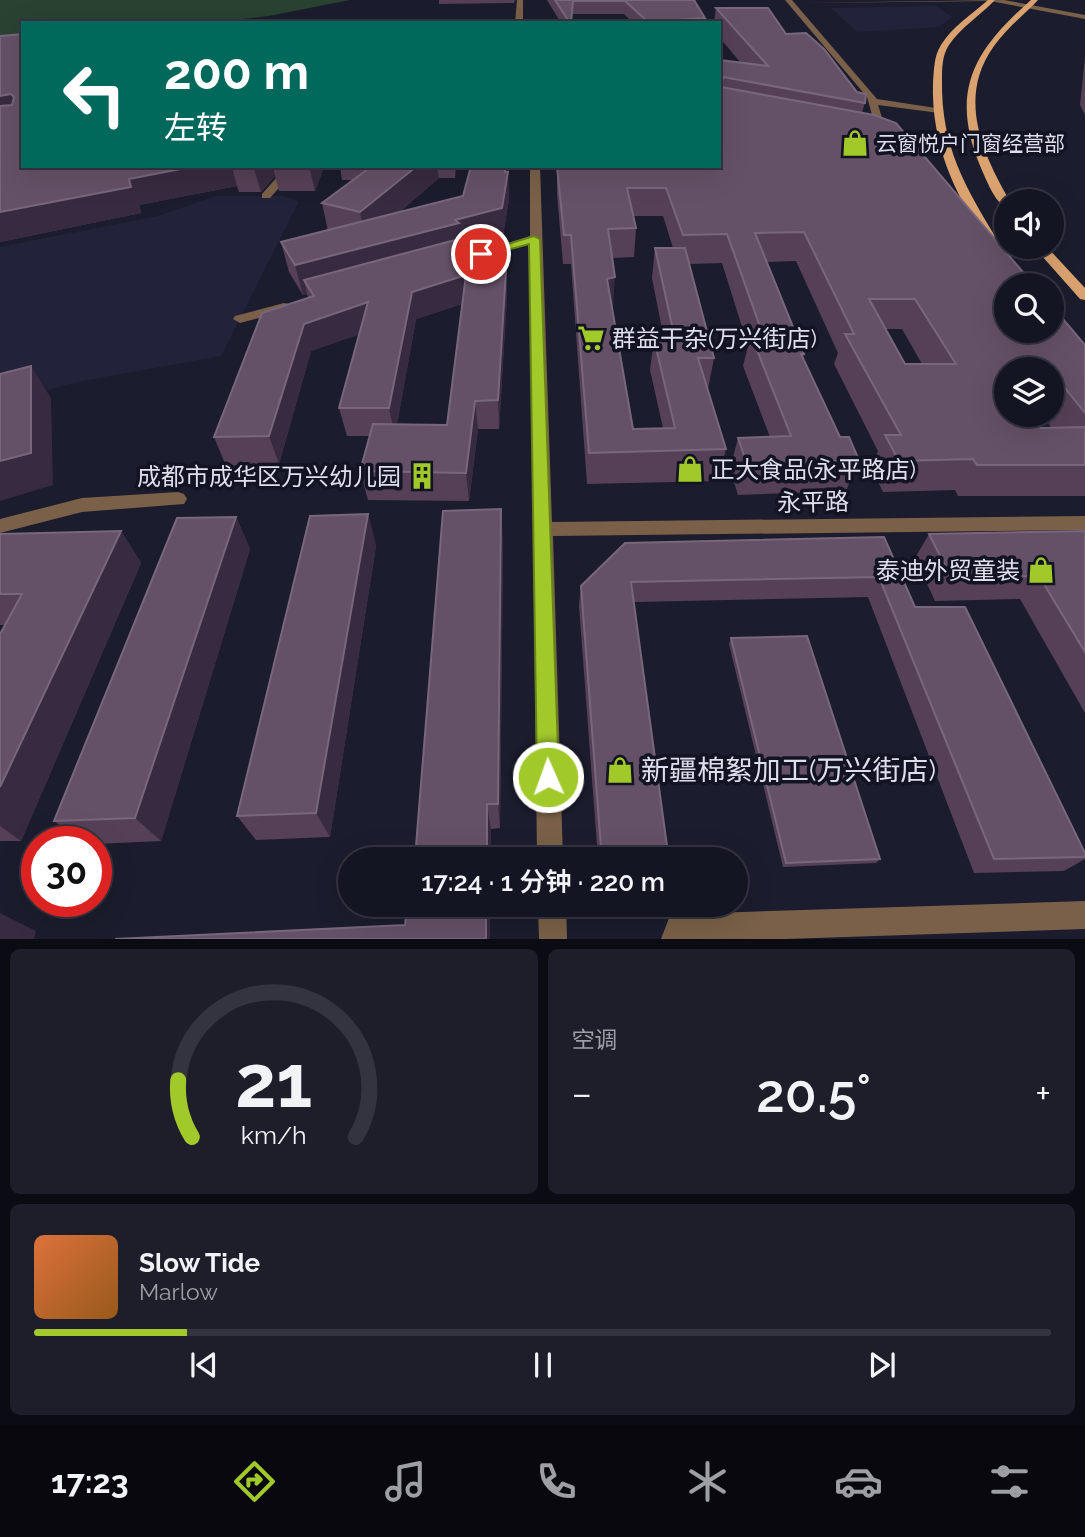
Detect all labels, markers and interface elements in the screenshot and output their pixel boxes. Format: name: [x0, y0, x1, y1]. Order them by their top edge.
text: 200 m: [164, 43, 309, 100]
icon: left: [49, 49, 140, 140]
text: 左转: [164, 109, 228, 146]
shop icon: 云窗悦户门窗经营部: [840, 128, 870, 158]
place label: 云窗悦户门窗经营部: [876, 131, 1065, 156]
map controls: [994, 189, 1064, 427]
button: sound: [994, 189, 1064, 259]
pin: [451, 224, 511, 284]
icon: arrive: [462, 235, 500, 273]
button: search: [994, 273, 1064, 343]
supermarket icon: 群益干杂(万兴街店): [576, 323, 606, 353]
place label: 群益干杂(万兴街店): [612, 324, 817, 353]
button: layers: [994, 357, 1064, 427]
shop icon: 正大食品(永平路店): [675, 454, 705, 484]
place label: 正大食品(永平路店): [711, 455, 916, 484]
building icon: 成都市成华区万兴幼儿园: [407, 461, 437, 491]
place label: 成都市成华区万兴幼儿园: [137, 462, 401, 491]
street label: 永平路: [777, 487, 849, 517]
shop icon: 泰迪外贸童装: [1026, 555, 1056, 585]
place label: 泰迪外贸童装: [876, 556, 1020, 585]
position arrow: [511, 740, 585, 814]
place label: 新疆棉絮加工(万兴街店): [641, 754, 936, 787]
shop icon: 新疆棉絮加工(万兴街店): [605, 755, 635, 785]
speed limit sign: 30: [21, 826, 112, 917]
text: 17:24 · 1 分钟 · 220 m: [421, 867, 665, 897]
text: 空调: [572, 1026, 618, 1053]
text: 21: [235, 1040, 312, 1125]
text: 20.5°: [756, 1063, 871, 1124]
text: −: [572, 1071, 592, 1116]
text: +: [1035, 1071, 1051, 1116]
text: km/h: [241, 1120, 307, 1150]
text: Slow Tide: [139, 1248, 260, 1278]
text: Marlow: [139, 1278, 218, 1305]
icon: previous: [185, 1346, 223, 1384]
icon: pause: [524, 1346, 562, 1384]
icon: next: [863, 1346, 901, 1384]
icon: directions: [230, 1457, 279, 1506]
icon: music: [381, 1457, 430, 1506]
icon: phone: [532, 1457, 581, 1506]
icon: climate: [683, 1457, 732, 1506]
icon: car: [834, 1457, 883, 1506]
icon: filters: [985, 1457, 1034, 1506]
text: 17:23: [51, 1463, 129, 1500]

